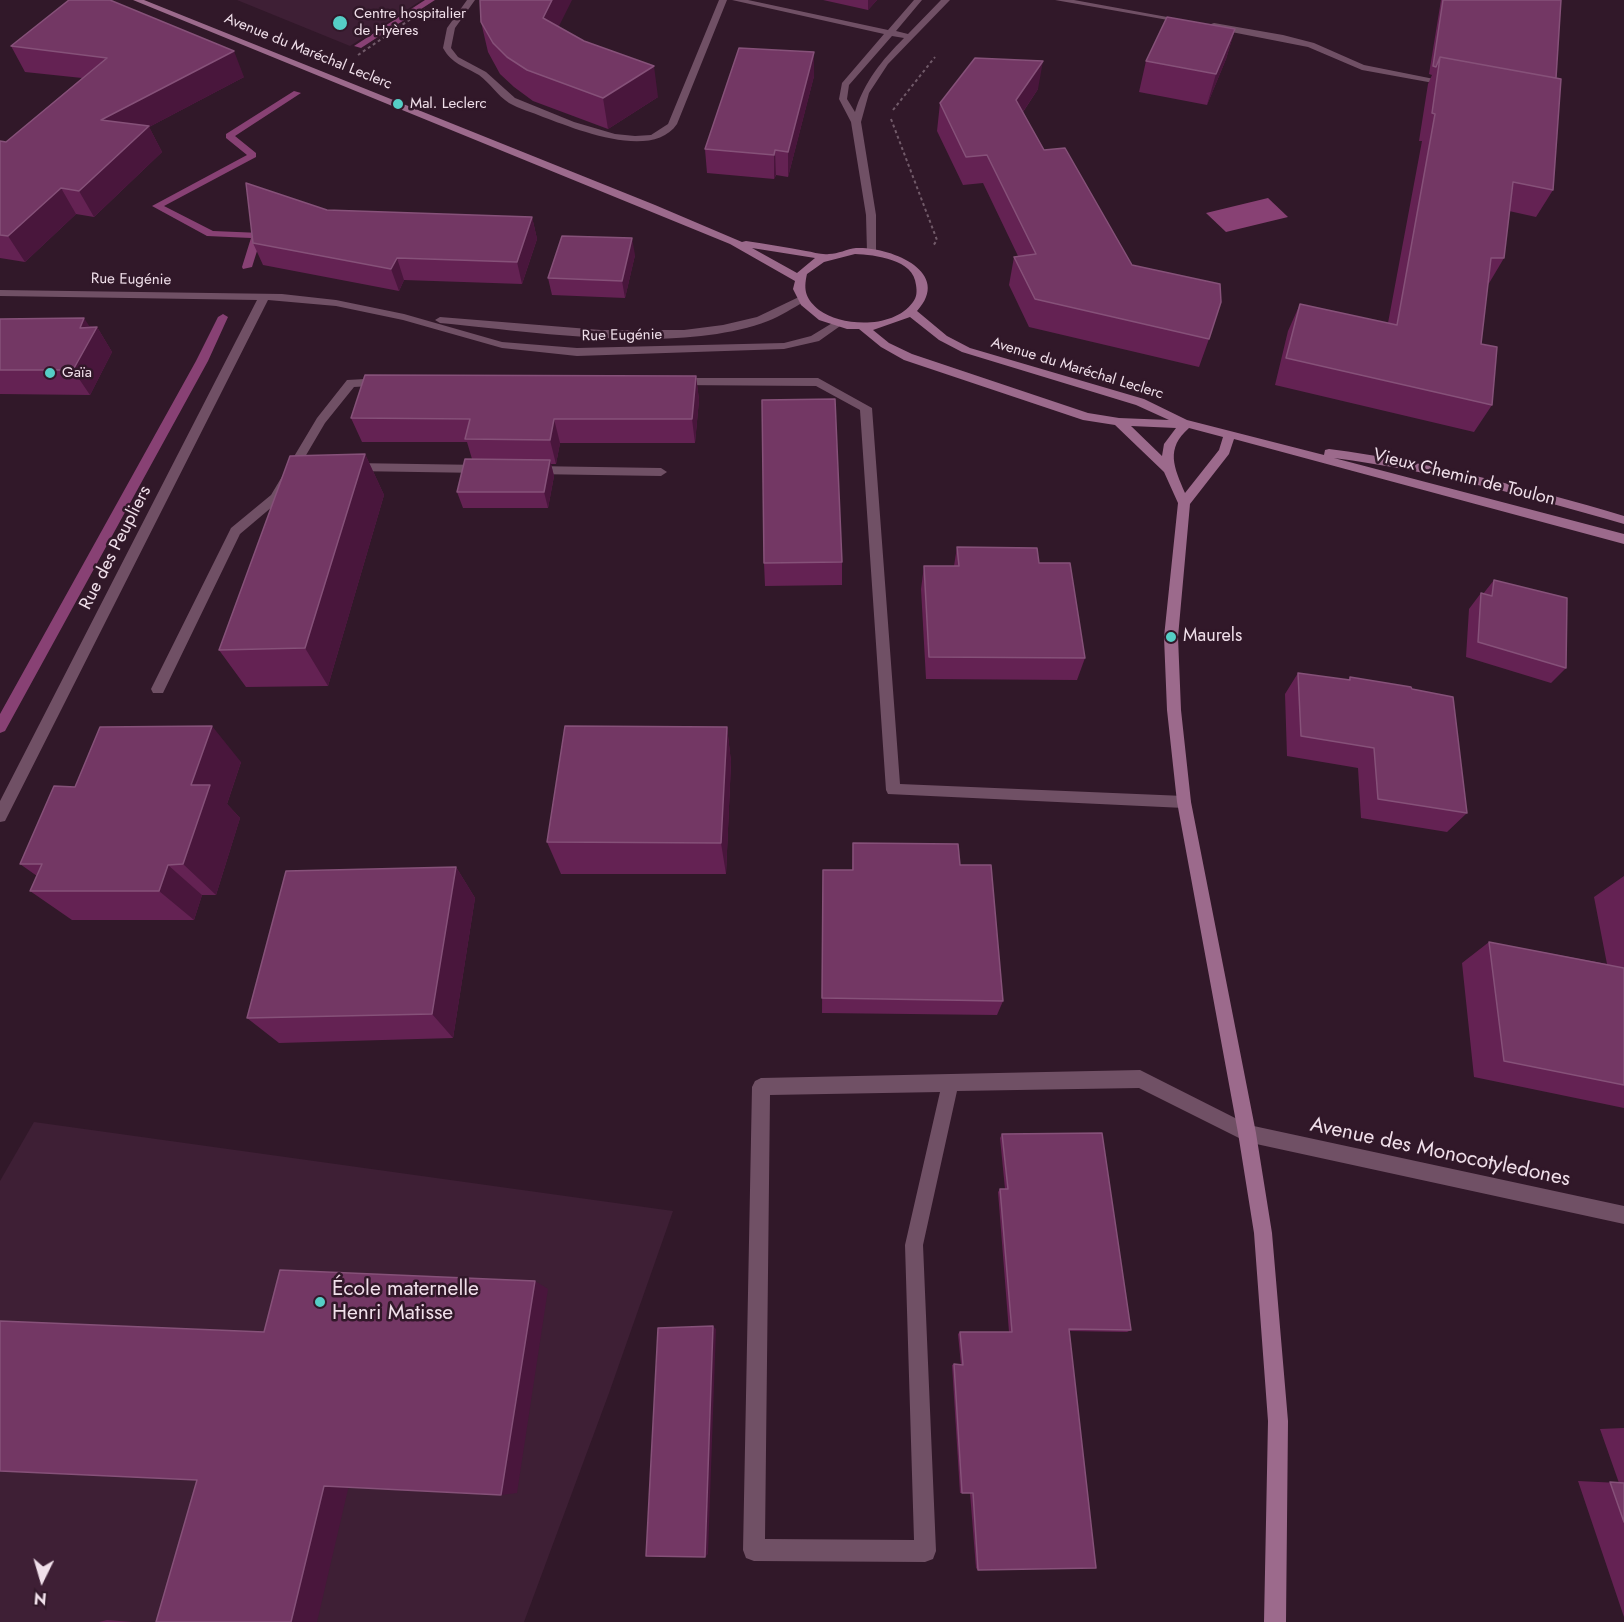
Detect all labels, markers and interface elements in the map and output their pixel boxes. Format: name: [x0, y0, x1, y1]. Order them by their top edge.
place label: Centre hospitalier de Hyères: [354, 5, 466, 40]
street label: Avenue du Maréchal Leclerc: [222, 10, 394, 94]
marker: Centre hospitalier de Hyères: [331, 14, 349, 32]
place label: Mal. Leclerc: [410, 95, 487, 113]
marker: Mal. Leclerc: [391, 97, 405, 111]
street label: Rue Eugénie: [91, 270, 171, 290]
street label: Rue Eugénie: [582, 326, 662, 346]
street label: Avenue du Maréchal Leclerc: [989, 334, 1165, 404]
place label: Gaïa: [62, 364, 92, 382]
marker: Gaïa: [43, 366, 57, 380]
street label: Vieux Chemin de Toulon: [1371, 445, 1557, 511]
street label: Rue des Peupliers: [75, 482, 157, 614]
place label: Maurels: [1183, 626, 1242, 648]
marker: Maurels: [1164, 630, 1178, 644]
street label: Avenue des Monocotyledones: [1308, 1113, 1572, 1193]
place label: École maternelle Henri Matisse: [332, 1277, 479, 1327]
marker: École maternelle Henri Matisse: [313, 1295, 327, 1309]
north arrow: [12, 1550, 72, 1610]
text: N: [33, 1586, 48, 1610]

